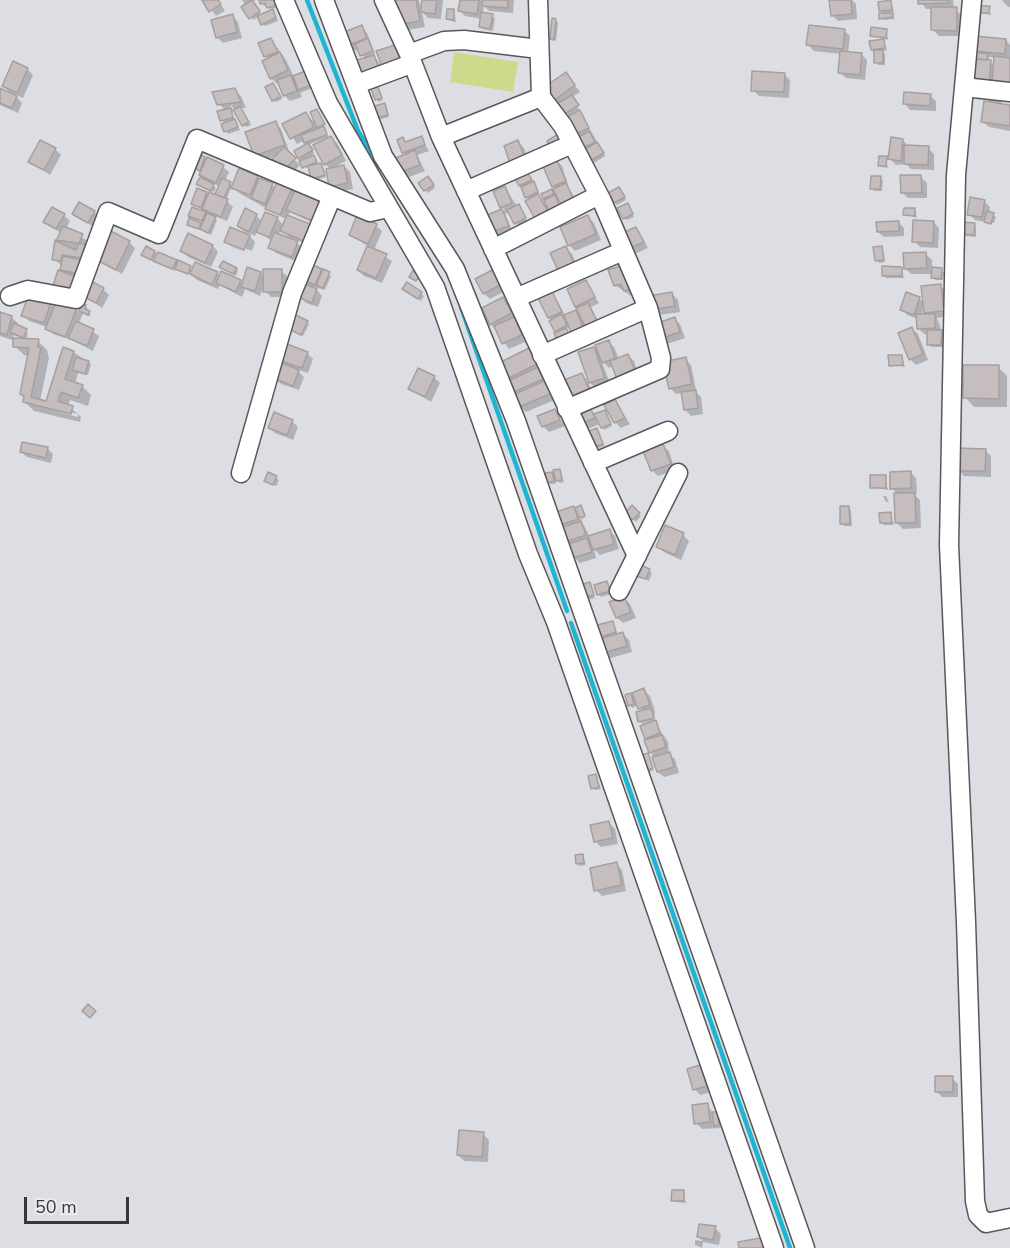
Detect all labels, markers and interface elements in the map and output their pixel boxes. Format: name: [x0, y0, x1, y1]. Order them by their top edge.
scale bar: [27, 1185, 132, 1223]
text: 50 m: [35, 1195, 77, 1219]

